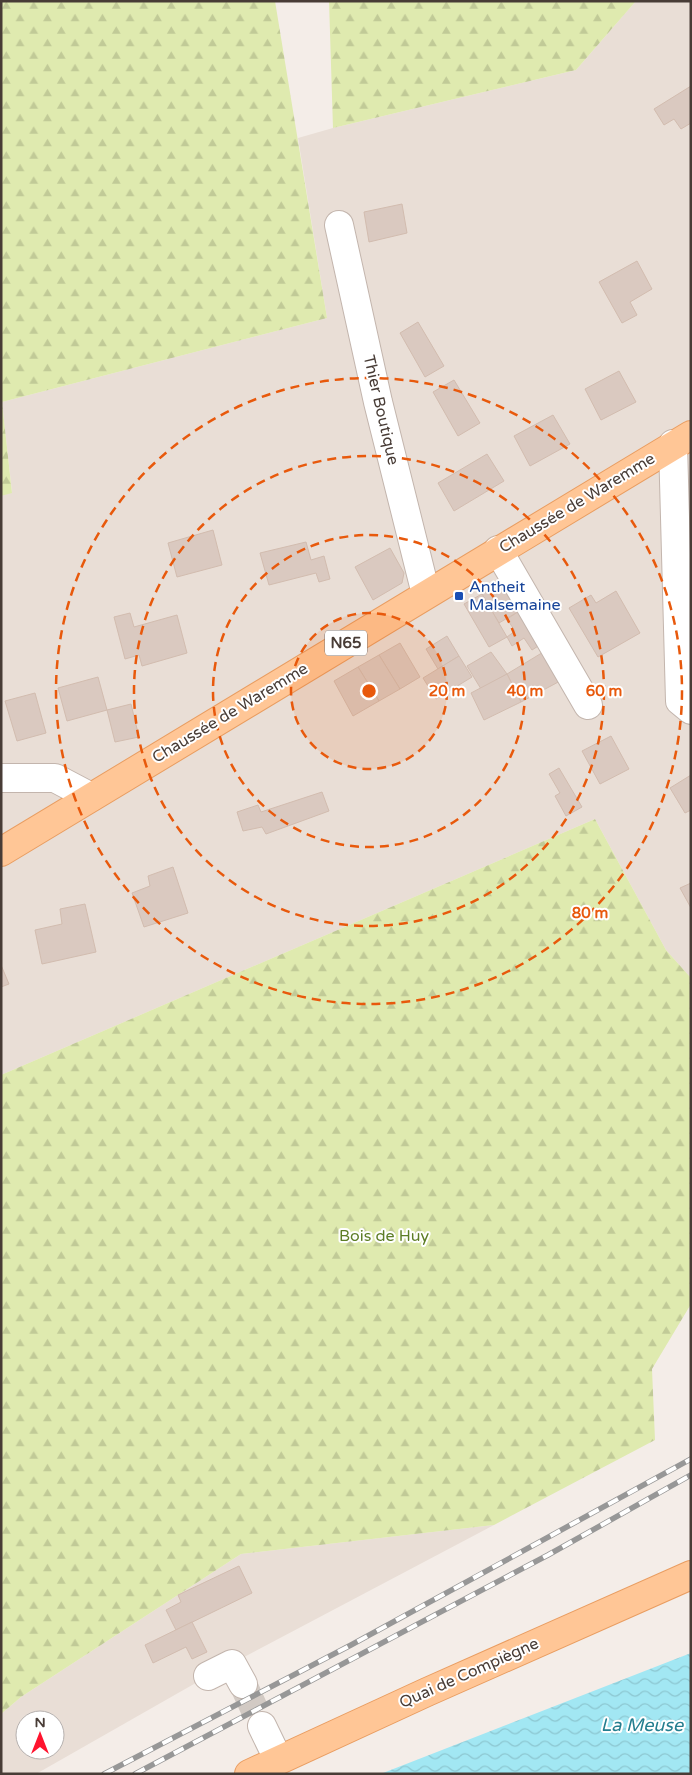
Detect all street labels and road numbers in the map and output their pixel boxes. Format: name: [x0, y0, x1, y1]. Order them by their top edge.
street label: Thier Boutique: [359, 353, 403, 467]
street label: Chaussée de Waremme: [495, 448, 659, 558]
road number: N65: [325, 630, 367, 656]
street label: Chaussée de Waremme: [148, 658, 312, 768]
street label: Quai de Compiègne: [396, 1633, 542, 1713]

